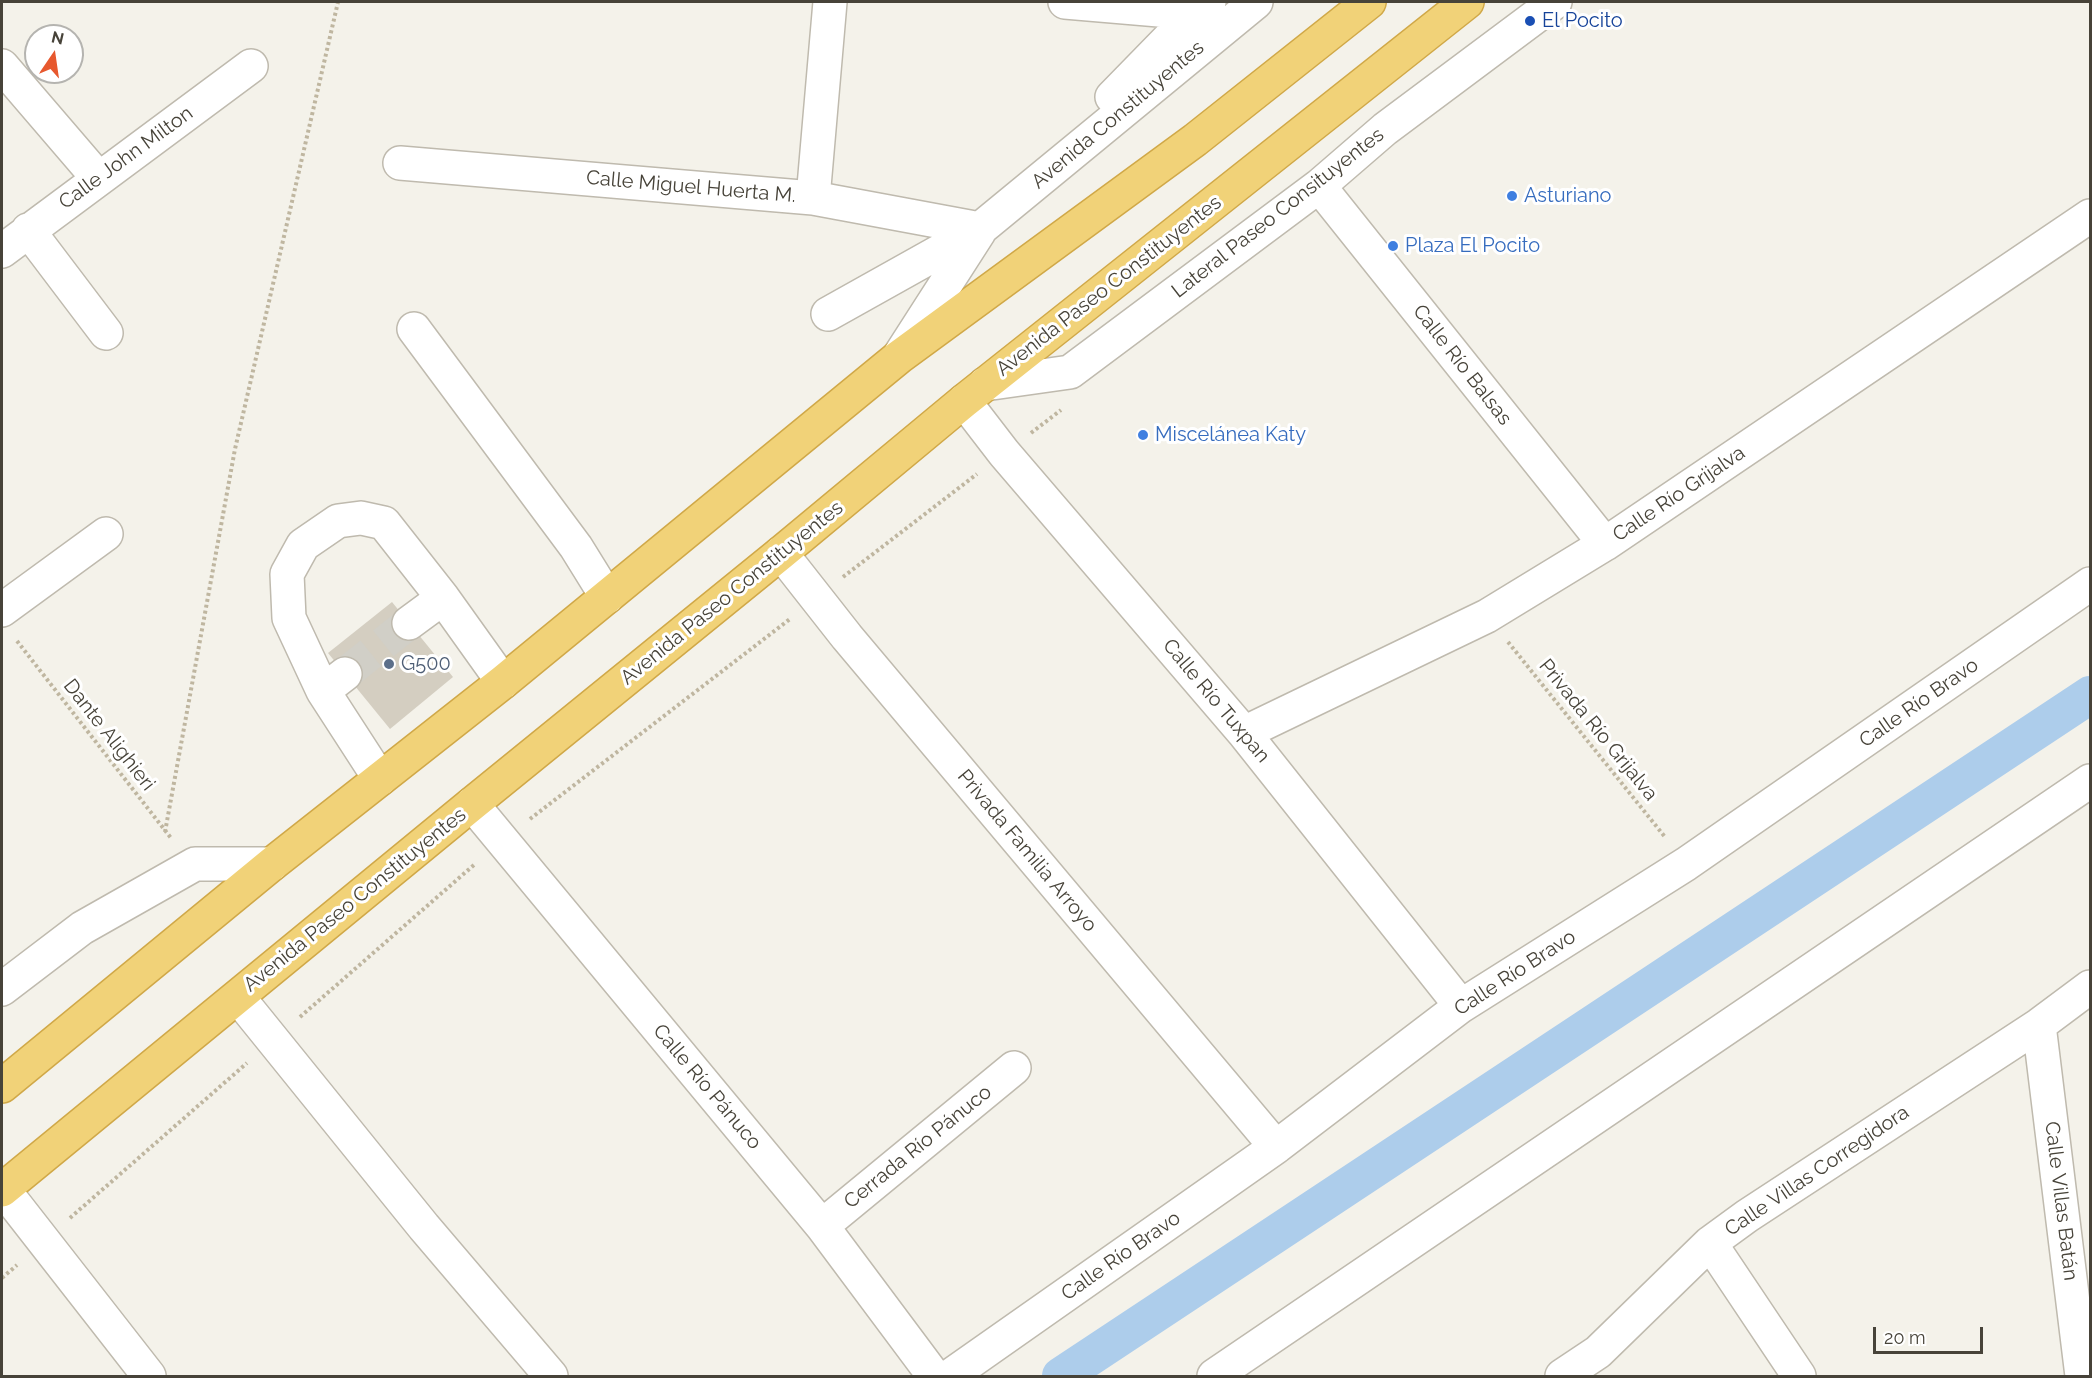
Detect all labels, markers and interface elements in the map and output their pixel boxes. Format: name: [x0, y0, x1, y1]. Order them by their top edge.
place label: El Pocito: [1542, 9, 1623, 33]
marker: El Pocito: [1523, 14, 1537, 28]
north arrow: [24, 24, 84, 84]
text: N: [50, 27, 66, 49]
street label: Avenida Constituyentes: [1027, 36, 1209, 194]
street label: Calle John Milton: [54, 101, 198, 215]
street label: Lateral Paseo Consituyentes: [1167, 123, 1389, 303]
street label: Calle Miguel Huerta M.: [585, 166, 797, 208]
place label: Asturiano: [1524, 184, 1611, 208]
marker: Asturiano: [1505, 189, 1519, 203]
street label: Avenida Paseo Constituyentes: [992, 191, 1226, 381]
place label: Plaza El Pocito: [1405, 234, 1540, 258]
marker: Plaza El Pocito: [1386, 239, 1400, 253]
street label: Calle Río Balsas: [1407, 300, 1517, 430]
place label: Miscelánea Katy: [1155, 423, 1306, 447]
marker: Miscelánea Katy: [1136, 428, 1150, 442]
street label: Calle Río Grijalva: [1608, 441, 1750, 547]
street label: Avenida Paseo Constituyentes: [616, 496, 848, 690]
street label: Calle Río Tuxpan: [1157, 634, 1275, 768]
place label: G500: [401, 652, 451, 676]
street label: Calle Río Bravo: [1855, 653, 1983, 753]
street label: Privada Río Grijalva: [1533, 654, 1663, 806]
marker: G500: [382, 657, 396, 671]
street label: Dante Alighieri: [58, 674, 160, 796]
street label: Privada Familia Arroyo: [952, 765, 1102, 937]
street label: Avenida Paseo Constituyentes: [239, 803, 471, 997]
street label: Calle Río Bravo: [1450, 925, 1580, 1021]
street label: Calle Río Pánuco: [648, 1019, 766, 1155]
street label: Cerrada Río Pánuco: [839, 1080, 997, 1214]
street label: Calle Villas Corregidora: [1720, 1100, 1914, 1242]
street label: Calle Villas Batán: [2039, 1120, 2083, 1282]
street label: Calle Río Bravo: [1057, 1206, 1185, 1306]
scale bar: [1876, 1315, 1986, 1353]
text: 20 m: [1884, 1327, 1926, 1348]

